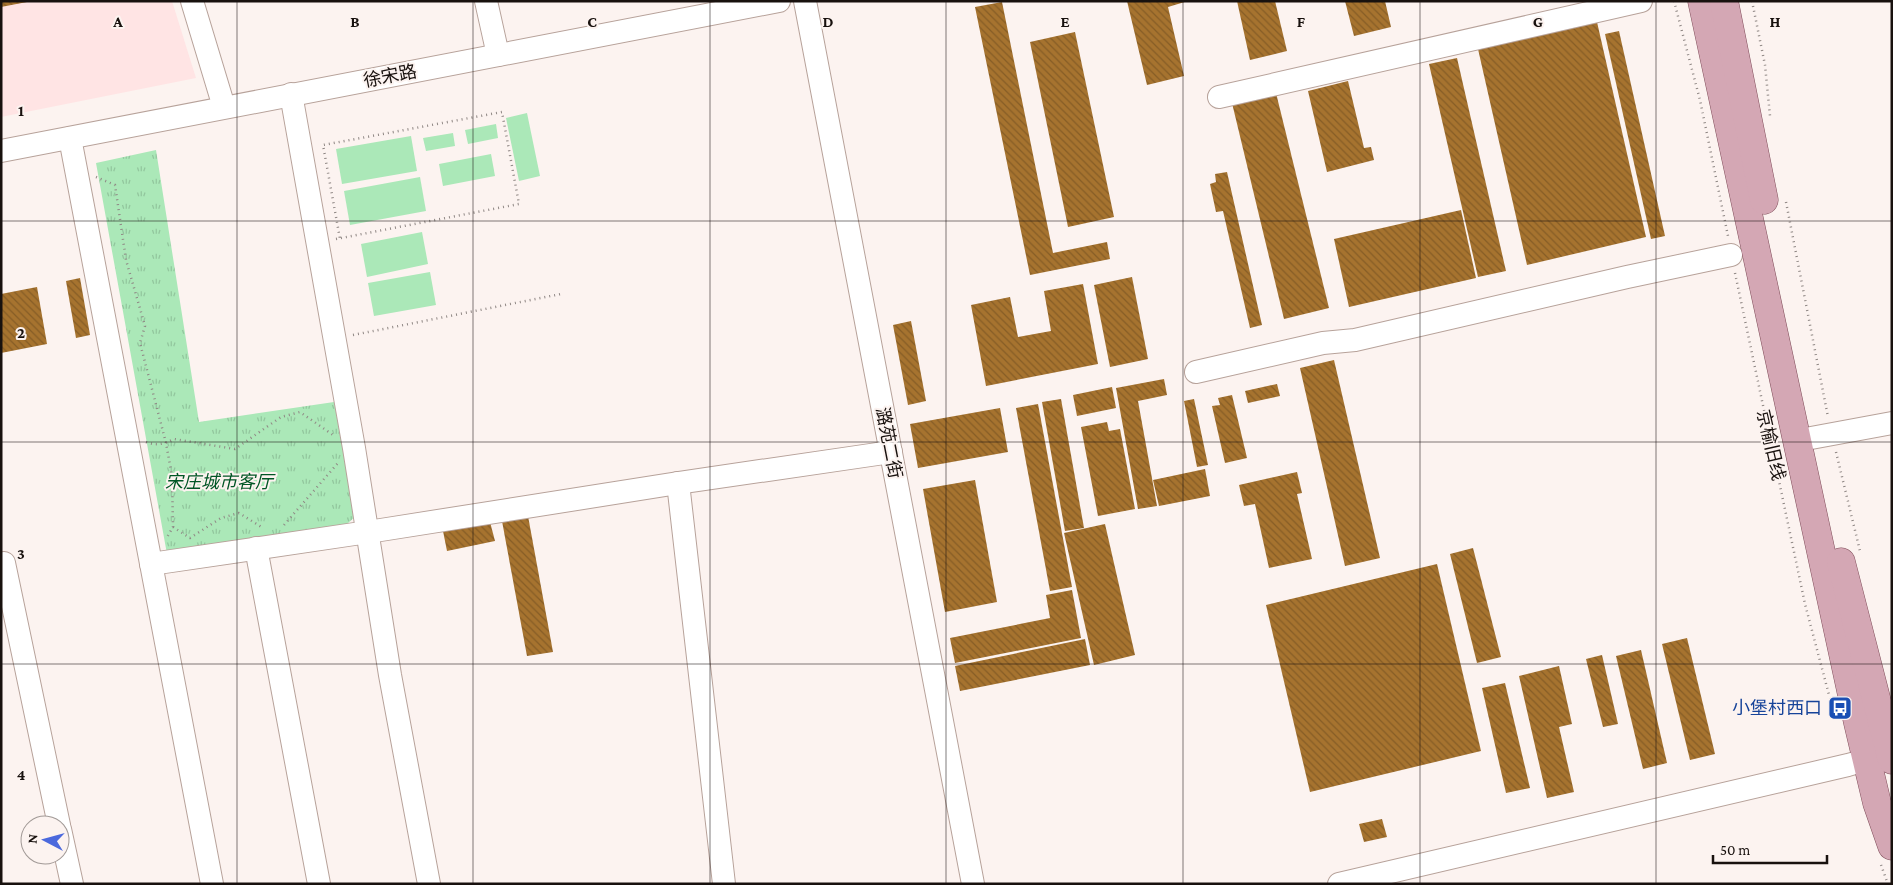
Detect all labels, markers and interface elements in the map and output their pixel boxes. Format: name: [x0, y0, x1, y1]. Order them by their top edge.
text: A: [112, 13, 123, 30]
text: B: [350, 13, 360, 30]
text: C: [587, 13, 597, 30]
text: D: [822, 13, 834, 30]
text: E: [1060, 13, 1070, 30]
text: F: [1297, 13, 1306, 30]
text: G: [1533, 13, 1543, 30]
text: H: [1770, 13, 1781, 30]
street label: 徐宋路: [362, 61, 418, 91]
text: 1: [18, 102, 24, 119]
text: 2: [17, 324, 25, 341]
street label: 潞苑二街: [872, 406, 906, 480]
street label: 京榆旧线: [1753, 408, 1789, 482]
park label: 宋庄城市客厅: [165, 472, 276, 492]
text: 3: [17, 545, 25, 562]
bus stop icon: 小堡村西口: [1827, 695, 1853, 721]
place label: 小堡村西口: [1732, 698, 1822, 718]
text: 4: [17, 766, 26, 783]
north arrow: [20, 815, 70, 865]
scale bar: [1713, 832, 1827, 864]
text: N: [24, 833, 41, 844]
text: 50 m: [1720, 842, 1750, 858]

